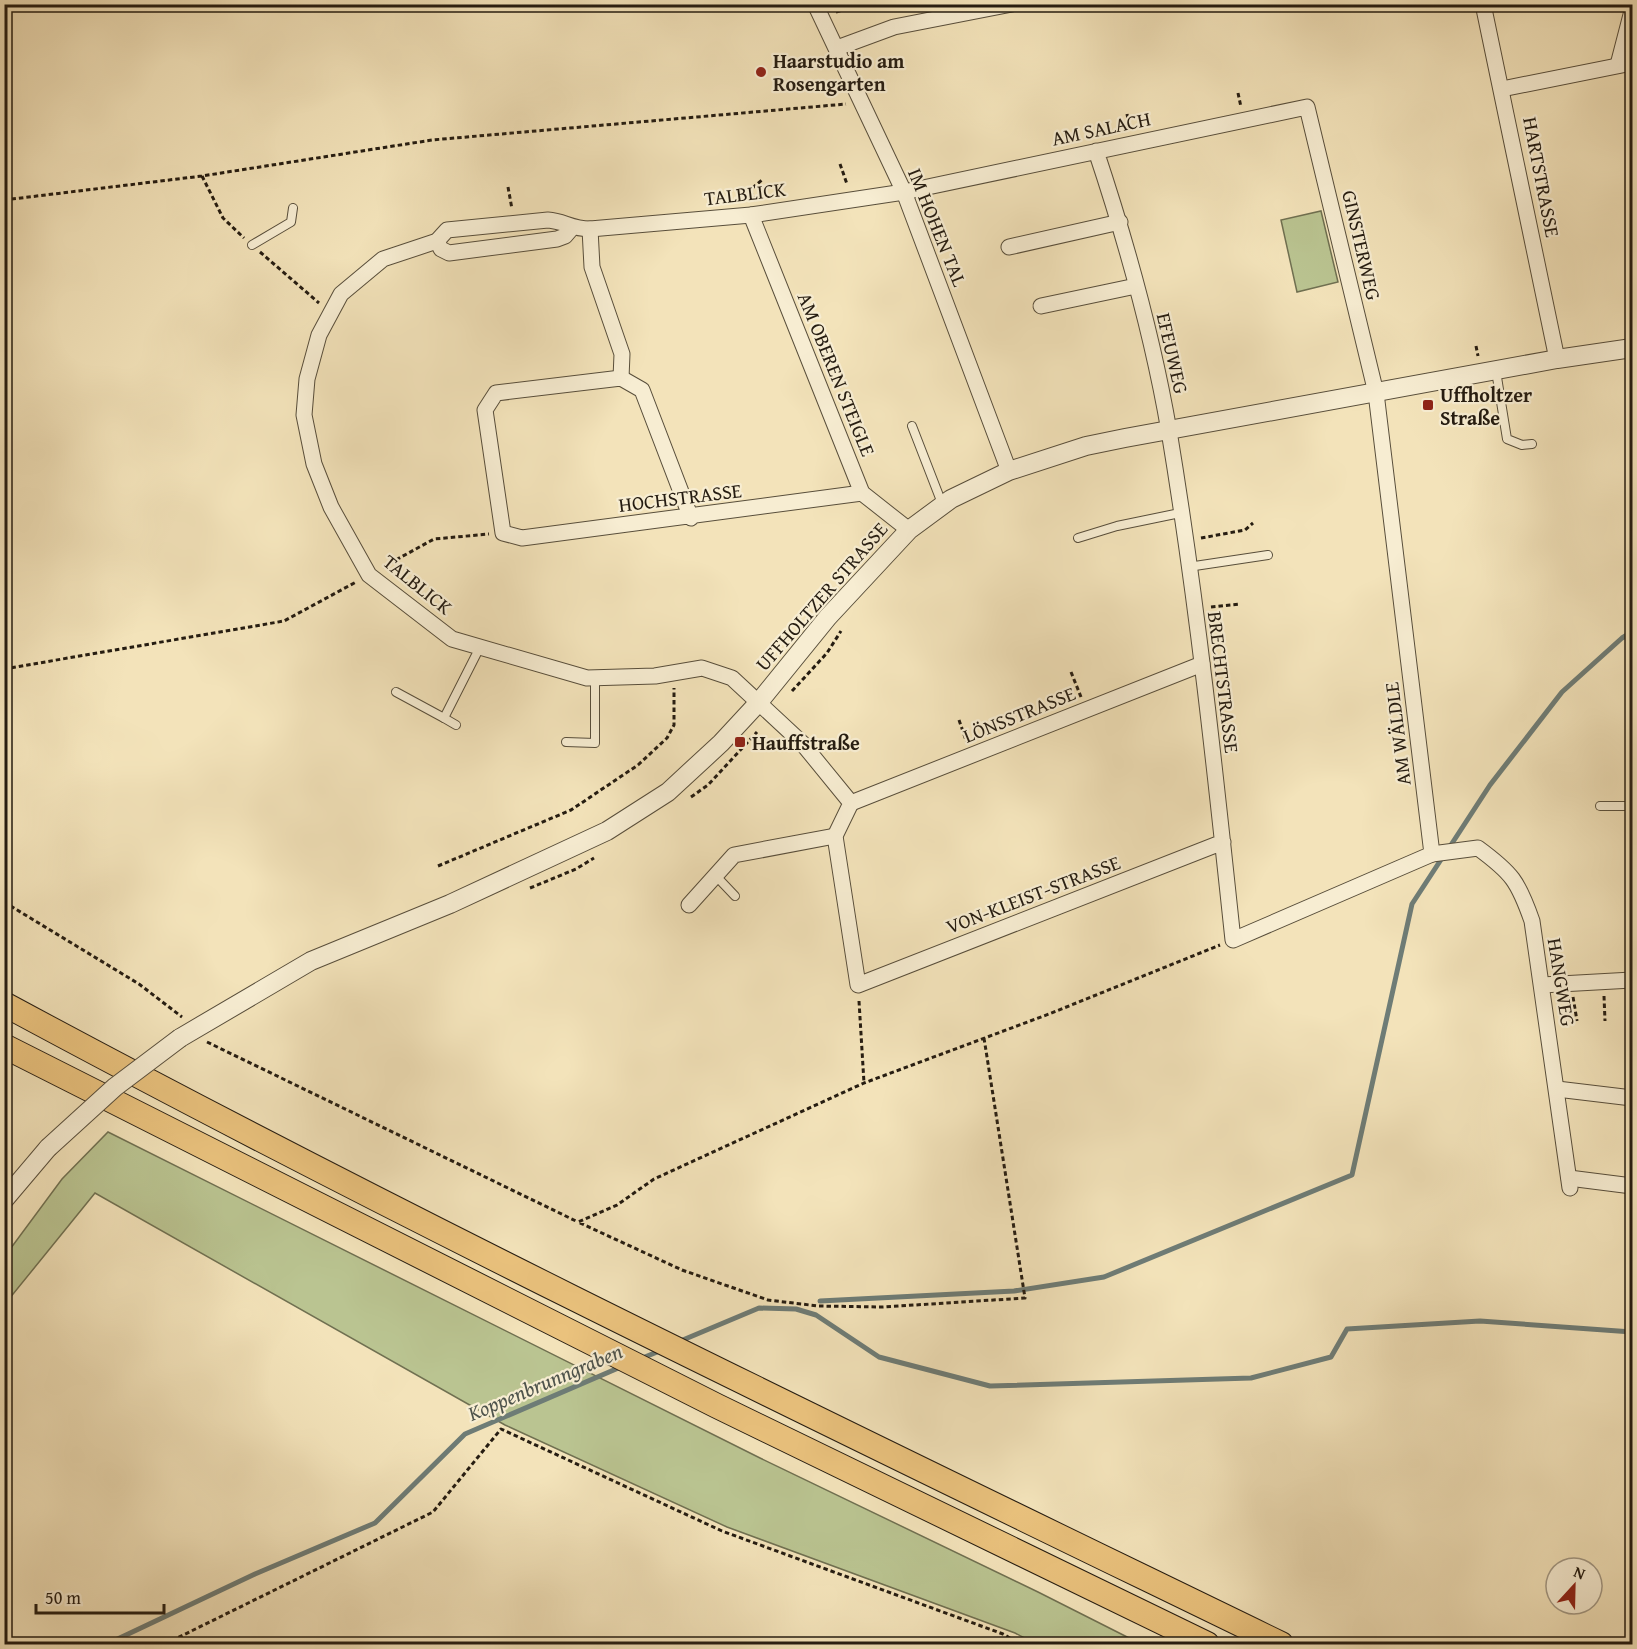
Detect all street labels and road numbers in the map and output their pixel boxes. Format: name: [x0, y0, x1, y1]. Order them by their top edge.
street label: AM SALACH: [1049, 103, 1153, 153]
street label: HARTSTRASSE: [1516, 114, 1568, 240]
street label: IM HOHEN TAL: [901, 164, 975, 291]
street label: TALBLICK: [703, 174, 788, 212]
street label: GINSTERWEG: [1335, 187, 1389, 303]
street label: AM OBEREN STEIGLE: [791, 288, 883, 460]
street label: EFEUWEG: [1150, 310, 1196, 396]
street label: HOCHSTRASSE: [617, 475, 743, 519]
street label: UFFHOLTZER STRASSE: [748, 515, 894, 677]
street label: TALBLICK: [377, 547, 459, 621]
street label: BRECHTSTRASSE: [1201, 609, 1247, 755]
street label: LÖNSSTRASSE: [958, 678, 1080, 750]
street label: AM WÄLDLE: [1376, 681, 1418, 787]
street label: VON-KLEIST-STRASSE: [942, 847, 1124, 941]
street label: HANGWEG: [1541, 936, 1583, 1029]

